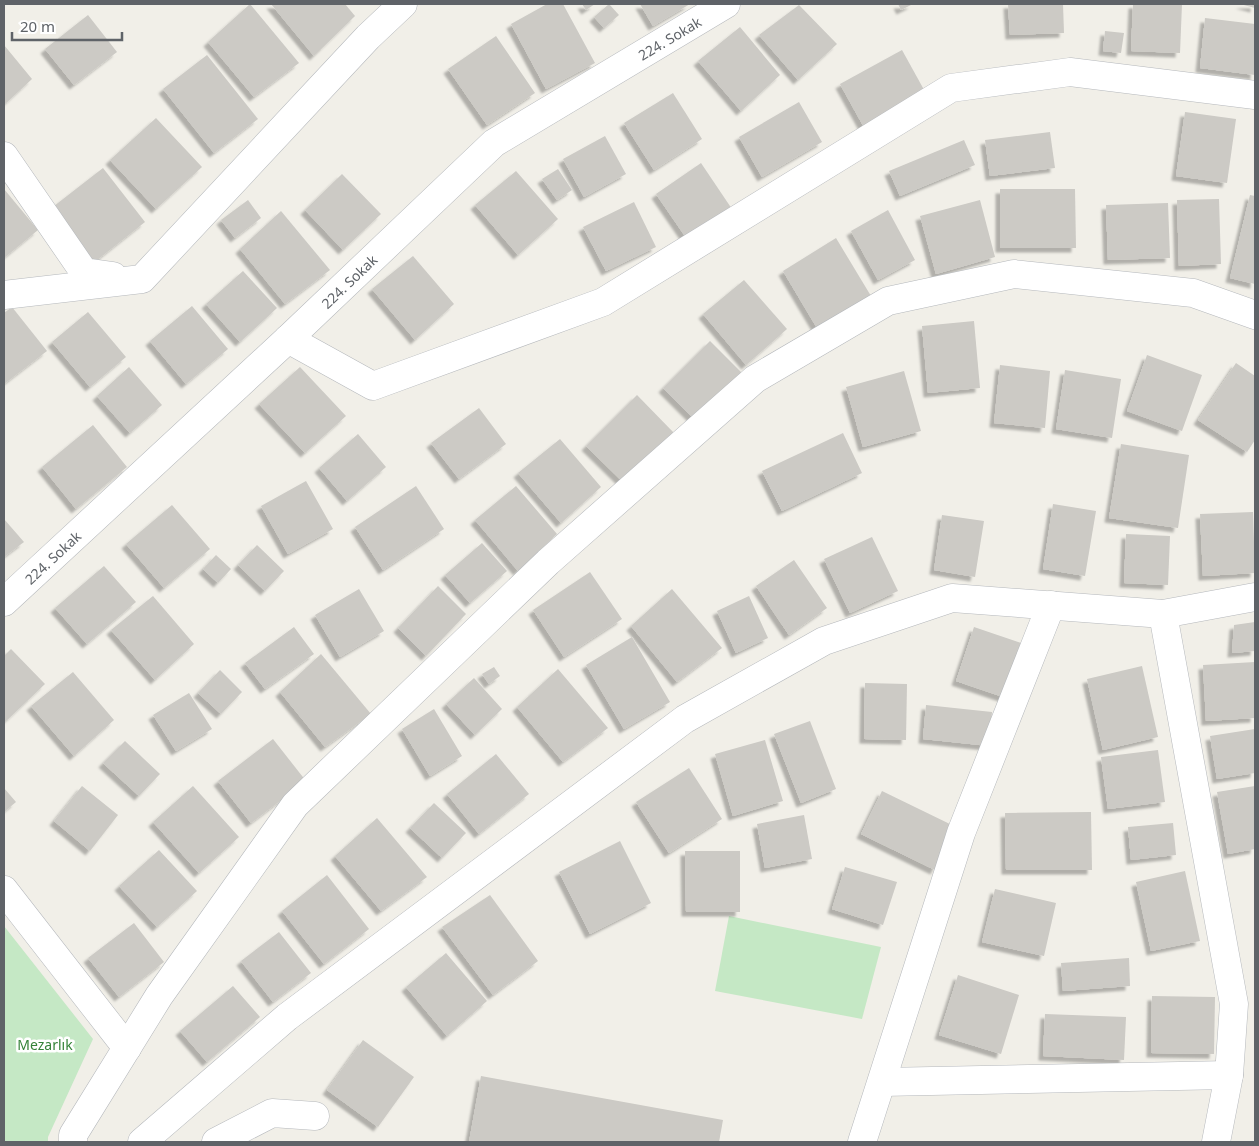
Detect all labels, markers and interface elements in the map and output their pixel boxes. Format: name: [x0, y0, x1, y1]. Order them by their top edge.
scale bar: [12, 10, 122, 42]
street label: 224. Sokak: [634, 11, 705, 64]
text: 20 m: [20, 16, 55, 36]
street label: 224. Sokak: [317, 250, 381, 312]
street label: 224. Sokak: [20, 526, 85, 588]
park label: Mezarlık: [17, 1035, 73, 1054]

